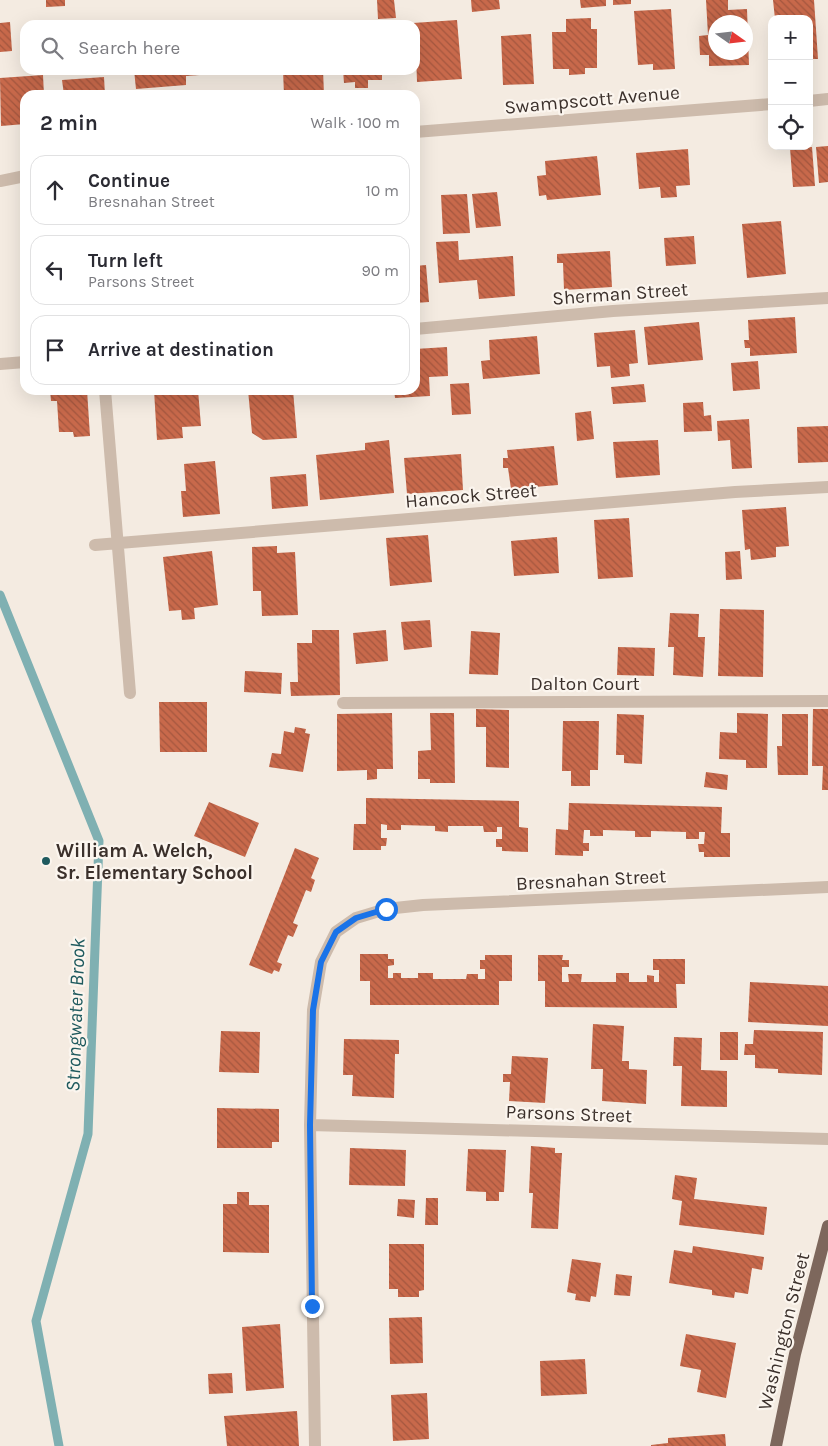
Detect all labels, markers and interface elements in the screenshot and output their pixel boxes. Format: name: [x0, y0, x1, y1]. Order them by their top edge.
north arrow: [708, 15, 753, 60]
map controls: [768, 15, 813, 150]
button: +: [768, 15, 813, 60]
search box: [20, 20, 420, 75]
icon: search: [38, 34, 66, 62]
text: Search here: [78, 37, 180, 59]
button: −: [768, 60, 813, 105]
street label: Swampscott Avenue: [503, 81, 681, 119]
button: locate: [768, 105, 813, 150]
text: 2 min: [40, 111, 98, 135]
text: Walk · 100 m: [310, 113, 400, 132]
text: Continue: [88, 170, 170, 192]
icon: ahead: [41, 176, 69, 204]
text: 10 m: [365, 181, 399, 200]
text: Bresnahan Street: [88, 192, 215, 211]
text: Turn left: [88, 250, 163, 272]
icon: left: [41, 256, 69, 284]
text: 90 m: [361, 261, 399, 280]
text: Parsons Street: [88, 272, 194, 291]
street label: Sherman Street: [551, 278, 689, 310]
icon: arrive: [41, 336, 69, 364]
text: Arrive at destination: [88, 339, 274, 361]
street label: Hancock Street: [404, 479, 538, 513]
street label: Dalton Court: [530, 673, 640, 695]
place label: William A. Welch, Sr. Elementary School: [56, 840, 253, 884]
marker: William A. Welch, Sr. Elementary School: [40, 855, 52, 867]
street label: Bresnahan Street: [515, 865, 667, 895]
route start: [375, 898, 398, 921]
water label: Strongwater Brook: [61, 937, 90, 1092]
street label: Parsons Street: [505, 1101, 632, 1127]
street label: Washington Street: [754, 1250, 814, 1412]
route end: [301, 1295, 324, 1318]

